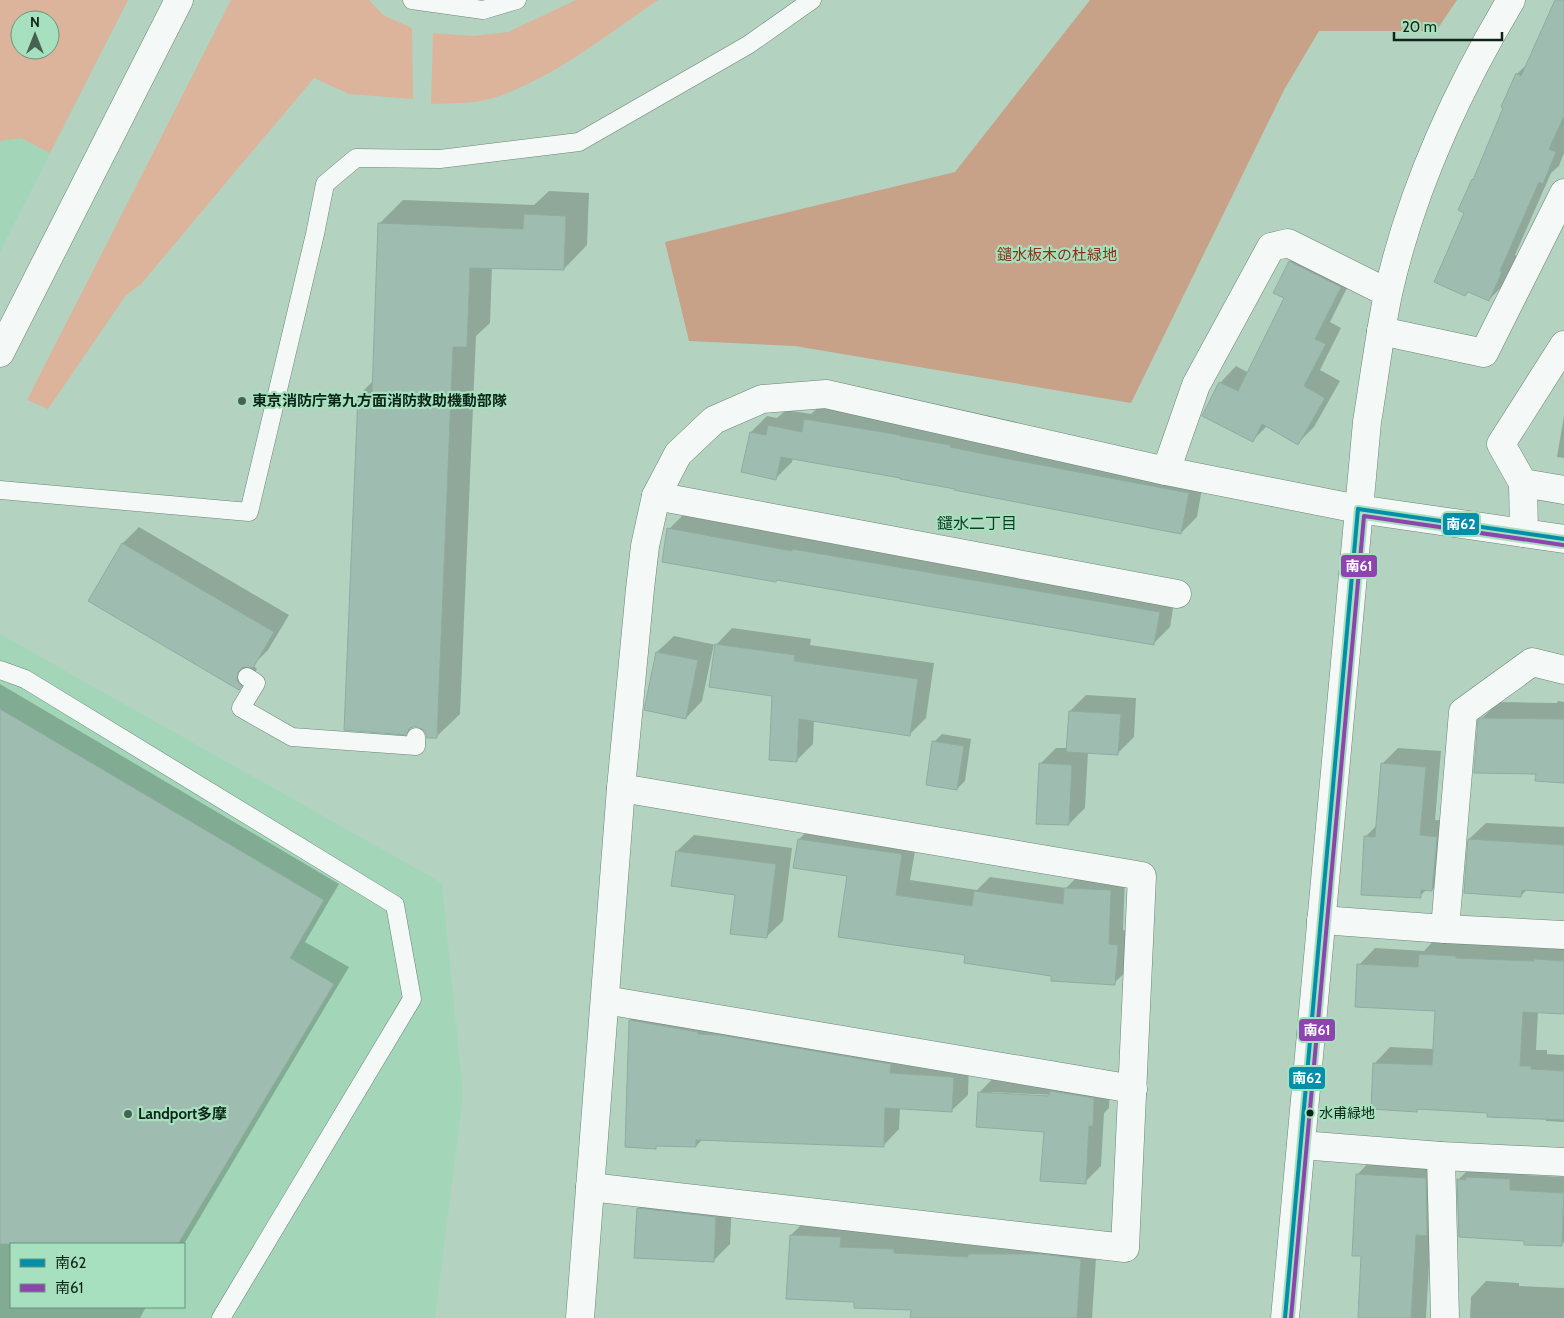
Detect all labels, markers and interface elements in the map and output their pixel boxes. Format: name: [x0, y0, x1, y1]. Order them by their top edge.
north arrow: [10, 10, 60, 60]
scale bar: [1394, 10, 1502, 42]
text: N: [30, 13, 40, 31]
text: 20 m: [1402, 18, 1437, 36]
park label: 鑓水板木の杜緑地: [997, 246, 1117, 264]
place label: 東京消防庁第九方面消防救助機動部隊: [252, 392, 507, 410]
marker: 東京消防庁第九方面消防救助機動部隊: [236, 395, 248, 407]
line badge: 南62: [1442, 512, 1480, 536]
district label: 鑓水二丁目: [937, 514, 1017, 533]
text: 南62: [1446, 515, 1476, 533]
line badge: 南61: [1340, 554, 1378, 578]
text: 南61: [1345, 557, 1373, 575]
line badge: 南61: [1298, 1018, 1336, 1042]
text: 南61: [1303, 1021, 1331, 1039]
line badge: 南62: [1288, 1066, 1326, 1090]
text: 南62: [1292, 1069, 1322, 1087]
place label: 水甫緑地: [1319, 1104, 1375, 1122]
place label: Landport多摩: [138, 1105, 227, 1123]
marker: Landport多摩: [122, 1108, 134, 1120]
marker: 水甫緑地: [1305, 1108, 1315, 1118]
legend: [10, 1243, 185, 1308]
text: 南62: [55, 1254, 87, 1272]
text: 南61: [55, 1279, 83, 1297]

